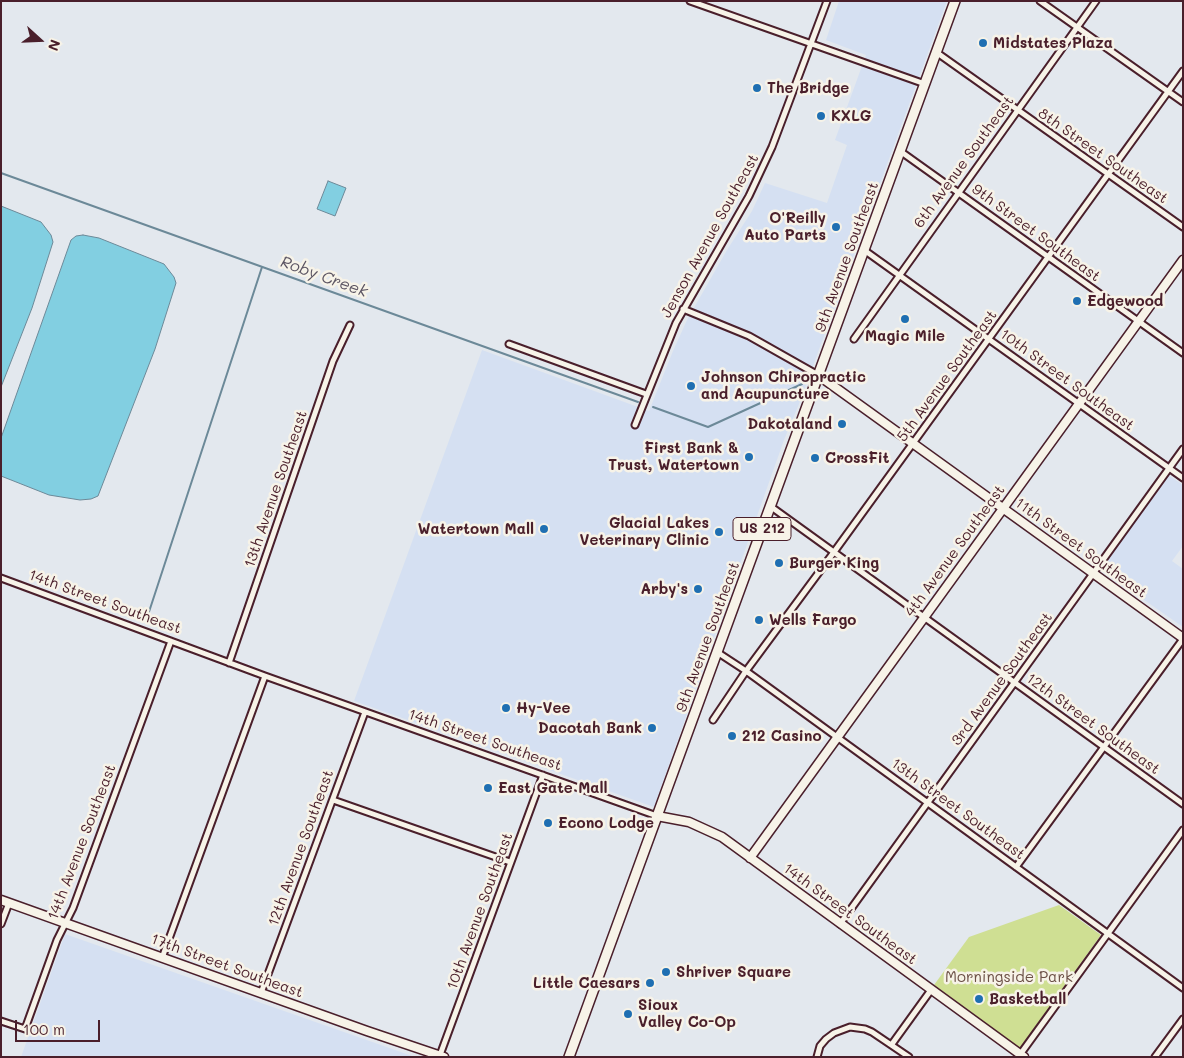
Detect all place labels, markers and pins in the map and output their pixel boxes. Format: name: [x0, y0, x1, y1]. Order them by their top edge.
place label: Midstates Plaza: [993, 34, 1113, 52]
marker: Midstates Plaza: [977, 37, 989, 49]
place label: The Bridge: [767, 79, 849, 97]
marker: The Bridge: [751, 82, 763, 94]
place label: KXLG: [831, 107, 871, 125]
marker: KXLG: [815, 110, 827, 122]
place label: O'Reilly Auto Parts: [744, 209, 826, 244]
marker: O'Reilly Auto Parts: [830, 221, 842, 233]
place label: Edgewood: [1087, 292, 1163, 310]
marker: Edgewood: [1071, 295, 1083, 307]
marker: Magic Mile: [899, 313, 911, 325]
place label: Magic Mile: [865, 327, 945, 345]
place label: Johnson Chiropractic and Acupuncture: [701, 368, 866, 403]
marker: Johnson Chiropractic and Acupuncture: [685, 380, 697, 392]
place label: Dakotaland: [748, 415, 832, 433]
marker: Dakotaland: [836, 418, 848, 430]
place label: First Bank & Trust, Watertown: [608, 439, 739, 474]
place label: CrossFit: [825, 449, 890, 467]
marker: First Bank & Trust, Watertown: [743, 451, 755, 463]
marker: CrossFit: [809, 452, 821, 464]
place label: Glacial Lakes Veterinary Clinic: [580, 514, 709, 549]
place label: Watertown Mall: [418, 520, 534, 538]
marker: Watertown Mall: [538, 523, 550, 535]
marker: Glacial Lakes Veterinary Clinic: [713, 526, 725, 538]
place label: Burger King: [789, 554, 879, 572]
marker: Burger King: [773, 557, 785, 569]
place label: Arby's: [640, 580, 688, 598]
marker: Arby's: [692, 583, 704, 595]
place label: Wells Fargo: [769, 611, 856, 629]
marker: Wells Fargo: [753, 614, 765, 626]
place label: Hy-Vee: [516, 699, 570, 717]
marker: Hy-Vee: [500, 702, 512, 714]
place label: Dacotah Bank: [538, 719, 642, 737]
marker: Dacotah Bank: [646, 722, 658, 734]
place label: 212 Casino: [742, 727, 821, 745]
marker: 212 Casino: [726, 730, 738, 742]
place label: East Gate Mall: [498, 779, 608, 797]
marker: East Gate Mall: [482, 782, 494, 794]
place label: Econo Lodge: [558, 814, 654, 832]
marker: Econo Lodge: [542, 817, 554, 829]
place label: Shriver Square: [676, 963, 791, 981]
marker: Shriver Square: [660, 966, 672, 978]
place label: Little Caesars: [533, 974, 640, 992]
marker: Little Caesars: [644, 977, 656, 989]
place label: Basketball: [989, 990, 1066, 1008]
marker: Basketball: [973, 993, 985, 1005]
place label: Sioux Valley Co-Op: [638, 996, 736, 1031]
marker: Sioux Valley Co-Op: [622, 1008, 634, 1020]

